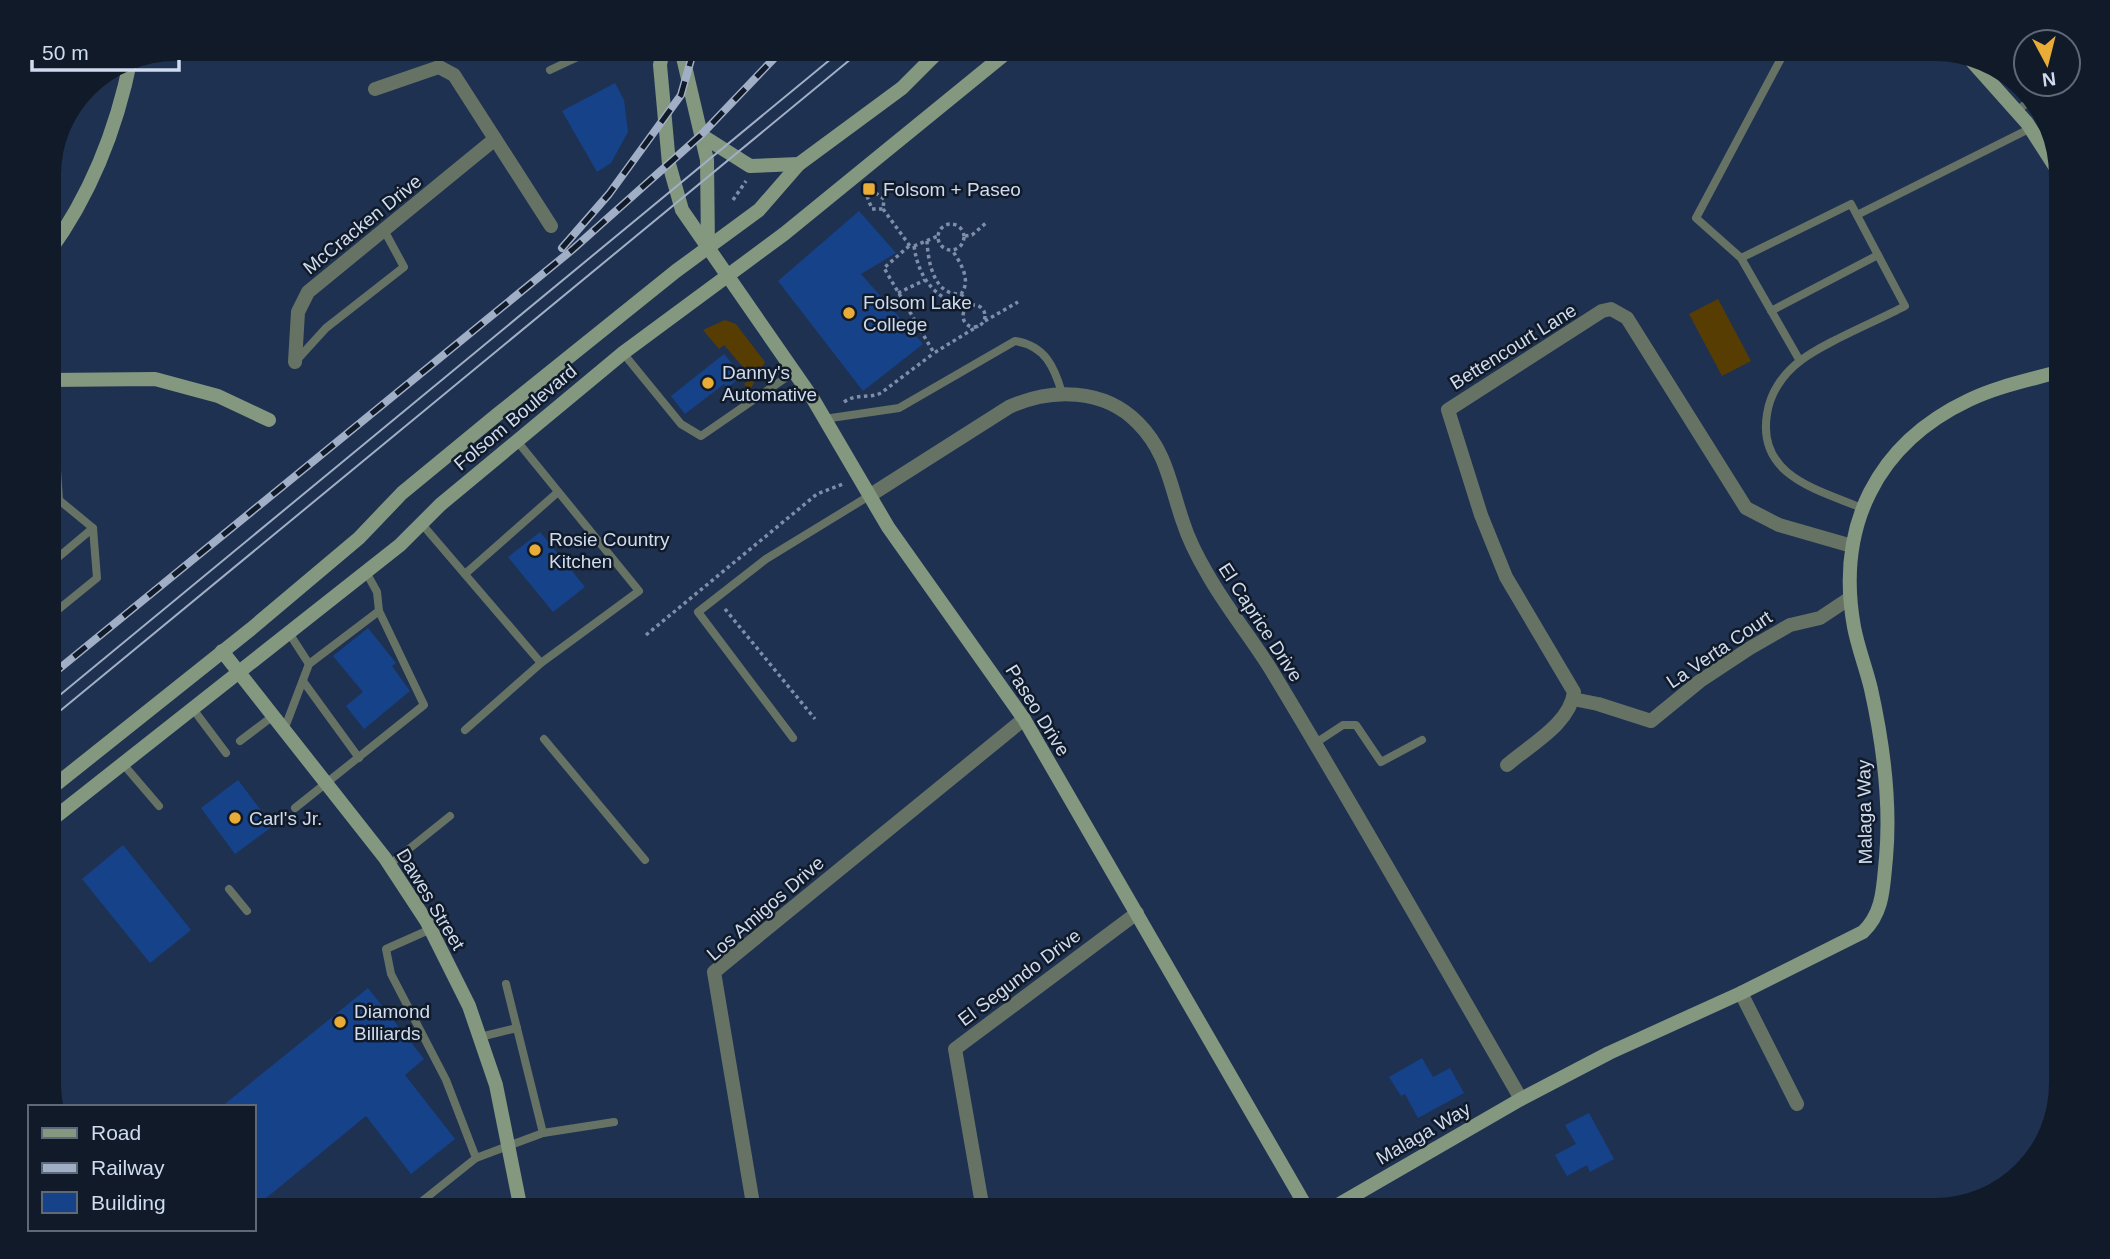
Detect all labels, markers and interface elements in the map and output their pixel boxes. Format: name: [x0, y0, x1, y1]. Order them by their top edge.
scale bar: [32, 28, 178, 72]
north arrow: [2012, 28, 2082, 98]
text: 50 m: [42, 41, 89, 64]
text: N: [2041, 68, 2057, 91]
street label: McCracken Drive: [299, 170, 426, 278]
place label: Folsom + Paseo: [883, 179, 1021, 200]
marker: Folsom + Paseo: [861, 181, 877, 197]
place label: Folsom Lake College: [863, 292, 972, 335]
street label: Bettencourt Lane: [1446, 299, 1580, 394]
marker: Folsom Lake College: [841, 305, 857, 321]
street label: Folsom Boulevard: [450, 360, 581, 475]
place label: Danny's Automative: [722, 362, 817, 405]
marker: Danny's Automative: [700, 375, 716, 391]
place label: Rosie Country Kitchen: [549, 529, 670, 572]
marker: Rosie Country Kitchen: [527, 542, 543, 558]
street label: El Caprice Drive: [1214, 559, 1307, 686]
street label: La Verta Court: [1663, 606, 1777, 692]
street label: Paseo Drive: [1001, 661, 1074, 760]
street label: Malaga Way: [1853, 759, 1876, 865]
place label: Carl's Jr.: [249, 808, 322, 829]
marker: Carl's Jr.: [227, 810, 243, 826]
street label: Dawes Street: [392, 845, 469, 954]
street label: Los Amigos Drive: [703, 852, 828, 965]
street label: El Segundo Drive: [954, 925, 1085, 1030]
place label: Diamond Billiards: [354, 1001, 430, 1044]
marker: Diamond Billiards: [332, 1014, 348, 1030]
street label: Malaga Way: [1373, 1098, 1474, 1169]
legend: [28, 1105, 256, 1231]
text: Road: [91, 1121, 141, 1144]
text: Railway: [91, 1156, 165, 1179]
text: Building: [91, 1191, 166, 1214]

